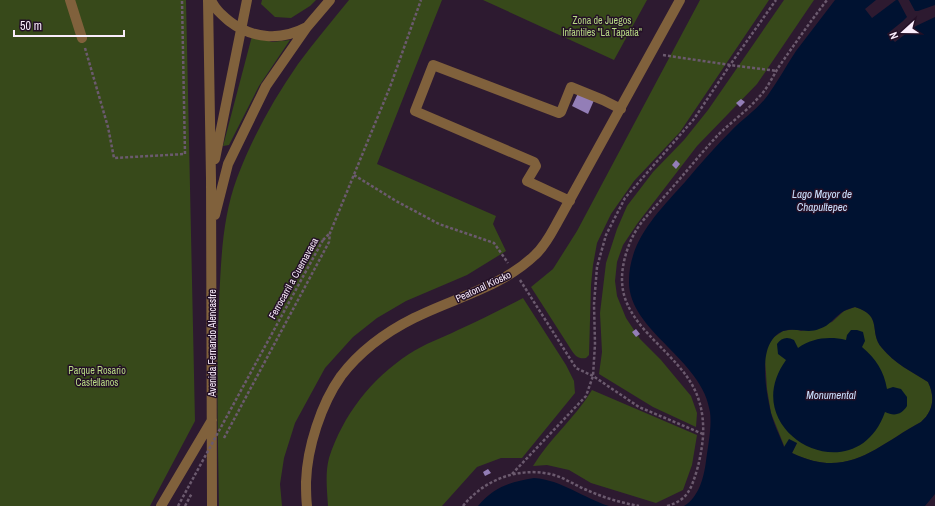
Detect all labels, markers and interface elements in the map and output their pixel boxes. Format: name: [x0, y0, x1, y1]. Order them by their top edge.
scale bar: [14, 12, 124, 38]
north arrow: [883, 12, 923, 52]
park label: Zona de Juegos Infantiles "La Tapatía": [562, 14, 642, 39]
text: 50 m: [20, 18, 42, 34]
text: N: [886, 30, 901, 41]
water label: Lago Mayor de Chapultepec: [792, 187, 852, 214]
street label: Ferrocarril a Cuernavaca: [266, 235, 321, 321]
street label: Peatonal Kiosko: [453, 268, 513, 305]
street label: Avenida Fernando Alencastre: [206, 289, 219, 398]
park label: Parque Rosario Castellanos: [68, 364, 126, 389]
water label: Monumental: [806, 388, 857, 402]

